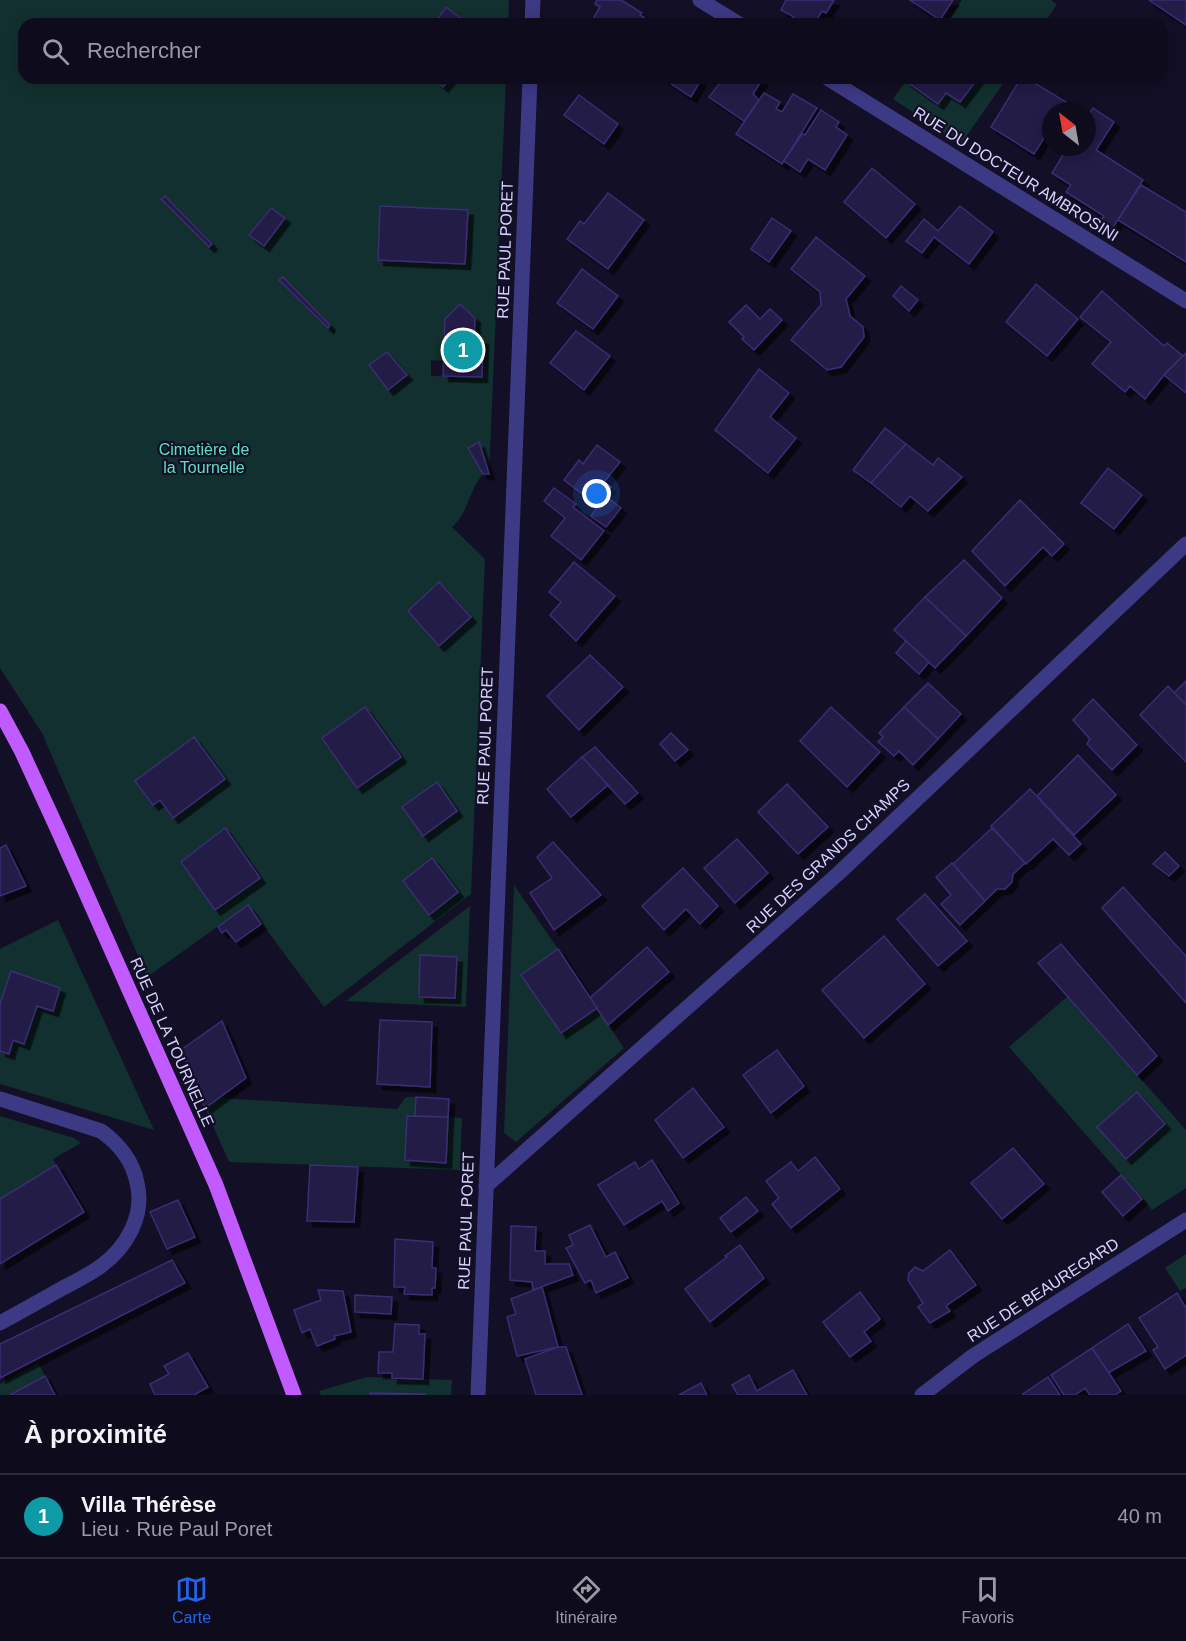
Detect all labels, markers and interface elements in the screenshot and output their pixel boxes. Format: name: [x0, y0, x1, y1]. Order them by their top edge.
search box: [18, 18, 1168, 84]
icon: search: [39, 35, 72, 68]
text: Rechercher: [87, 38, 201, 63]
north arrow: [1042, 102, 1096, 156]
street label: RUE DU DOCTEUR AMBROSINI: [910, 104, 1122, 244]
street label: RUE PAUL PORET: [494, 181, 516, 319]
pin: 1: [444, 328, 482, 372]
park label: Cimetière de la Tournelle: [159, 441, 249, 476]
your location: [582, 479, 611, 508]
street label: RUE PAUL PORET: [474, 667, 496, 805]
street label: RUE DES GRANDS CHAMPS: [743, 776, 913, 936]
street label: RUE DE LA TOURNELLE: [127, 955, 217, 1129]
street label: RUE PAUL PORET: [455, 1152, 477, 1290]
street label: RUE DE BEAUREGARD: [964, 1235, 1122, 1345]
text: À proximité: [24, 1419, 167, 1449]
text: Villa Thérèse: [81, 1492, 216, 1517]
text: 1: [38, 1505, 49, 1527]
text: 40 m: [1118, 1505, 1162, 1527]
text: Lieu · Rue Paul Poret: [81, 1518, 272, 1540]
tab: Carte: [172, 1573, 211, 1627]
tab: Itinéraire: [555, 1573, 617, 1627]
tab: Favoris: [961, 1573, 1014, 1627]

